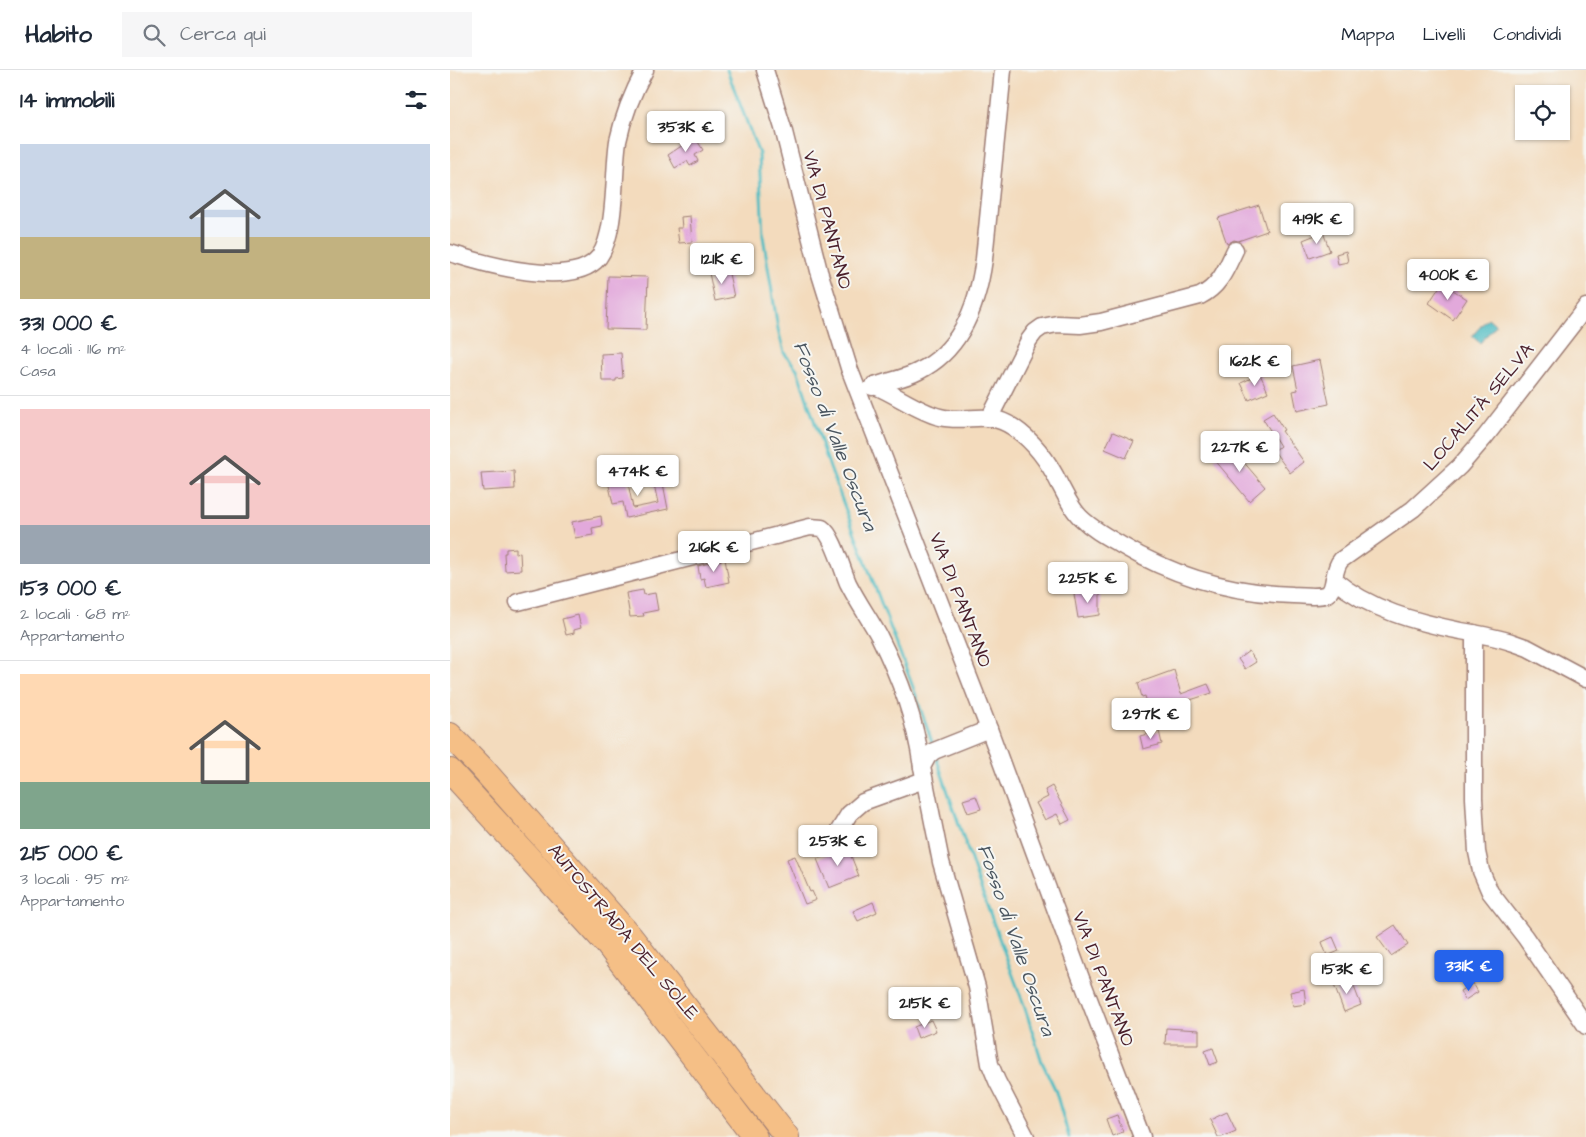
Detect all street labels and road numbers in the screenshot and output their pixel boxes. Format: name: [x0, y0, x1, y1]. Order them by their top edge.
street label: VIA DI PANTANO: [796, 148, 859, 292]
street label: LOCALITÀ SELVA: [1417, 337, 1541, 477]
street label: VIA DI PANTANO: [922, 529, 998, 671]
street label: AUTOSTRADA DEL SOLE: [541, 838, 705, 1026]
street label: VIA DI PANTANO: [1065, 908, 1141, 1050]

